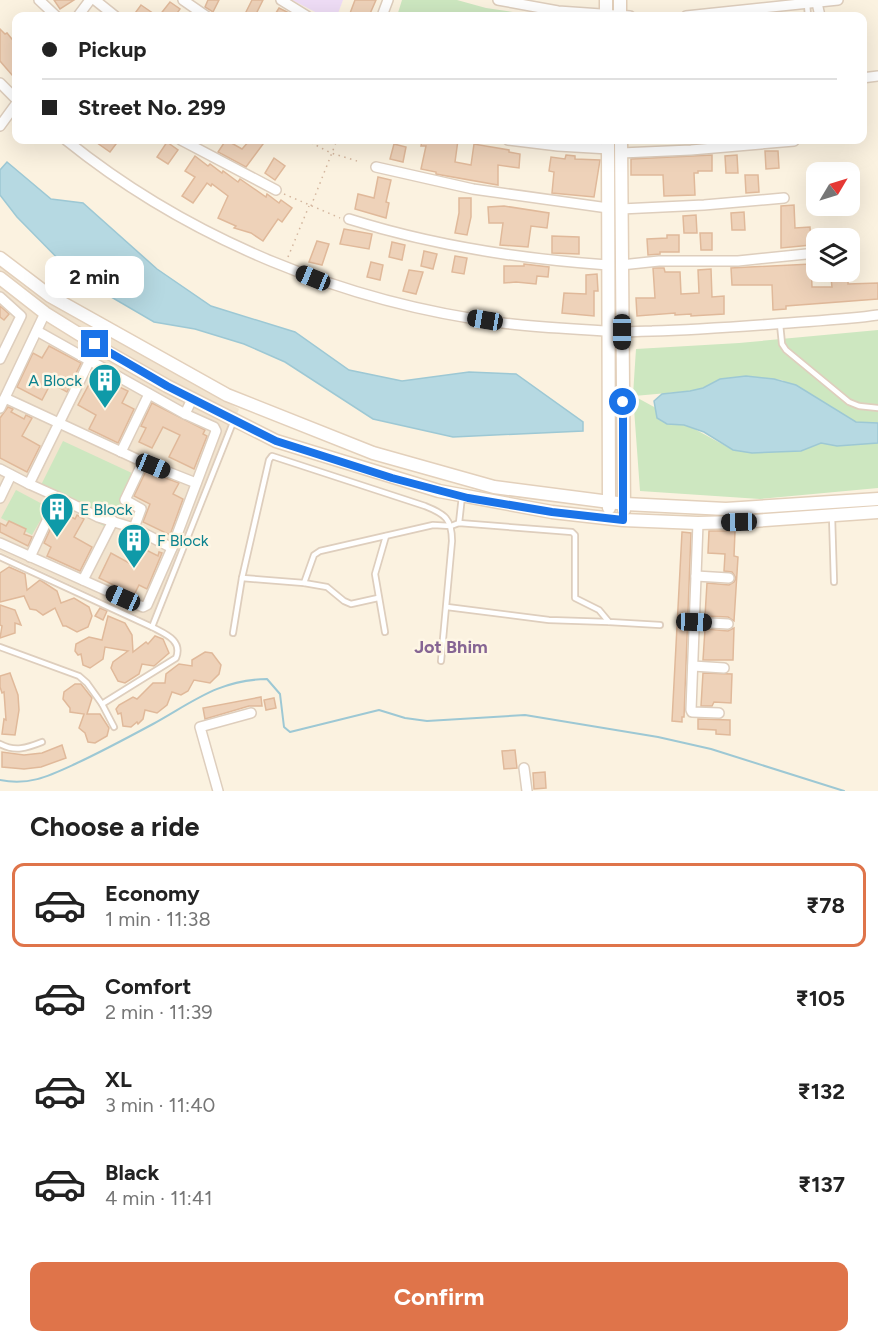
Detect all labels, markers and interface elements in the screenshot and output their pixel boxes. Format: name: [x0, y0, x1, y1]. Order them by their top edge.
text: Pickup: [78, 36, 147, 63]
text: Street No. 299: [78, 94, 226, 121]
north arrow: [806, 162, 860, 216]
map controls: [806, 162, 860, 282]
button: layers: [806, 228, 860, 282]
callout: 2 min: [46, 257, 144, 299]
car: [293, 263, 333, 293]
text: 2 min: [69, 265, 120, 289]
car: [466, 308, 504, 332]
car: [613, 314, 631, 350]
route end: [81, 330, 108, 357]
building icon: A Block: [87, 362, 123, 409]
place label: A Block: [28, 371, 82, 390]
route start: [609, 388, 636, 415]
car: [133, 451, 173, 481]
building icon: E Block: [39, 491, 75, 538]
place label: E Block: [80, 500, 133, 519]
car: [721, 513, 757, 531]
building icon: F Block: [116, 522, 152, 569]
place label: F Block: [157, 531, 209, 550]
car: [103, 582, 143, 614]
car: [676, 612, 712, 632]
district label: Jot Bhim: [414, 636, 488, 658]
text: Choose a ride: [30, 810, 199, 843]
icon: car: [33, 878, 87, 932]
text: Economy: [105, 880, 200, 907]
text: ₹78: [806, 892, 845, 919]
text: 1 min · 11:38: [105, 907, 211, 931]
icon: car: [33, 971, 87, 1025]
text: Comfort: [105, 973, 191, 1000]
text: ₹105: [795, 985, 845, 1012]
text: 2 min · 11:39: [105, 1000, 213, 1024]
icon: car: [33, 1064, 87, 1118]
text: XL: [105, 1066, 132, 1093]
text: ₹132: [798, 1078, 845, 1105]
text: 3 min · 11:40: [105, 1093, 215, 1117]
icon: car: [33, 1157, 87, 1211]
text: Black: [105, 1159, 159, 1186]
text: ₹137: [798, 1171, 845, 1198]
text: 4 min · 11:41: [105, 1186, 212, 1210]
button: Confirm: [30, 1262, 848, 1331]

